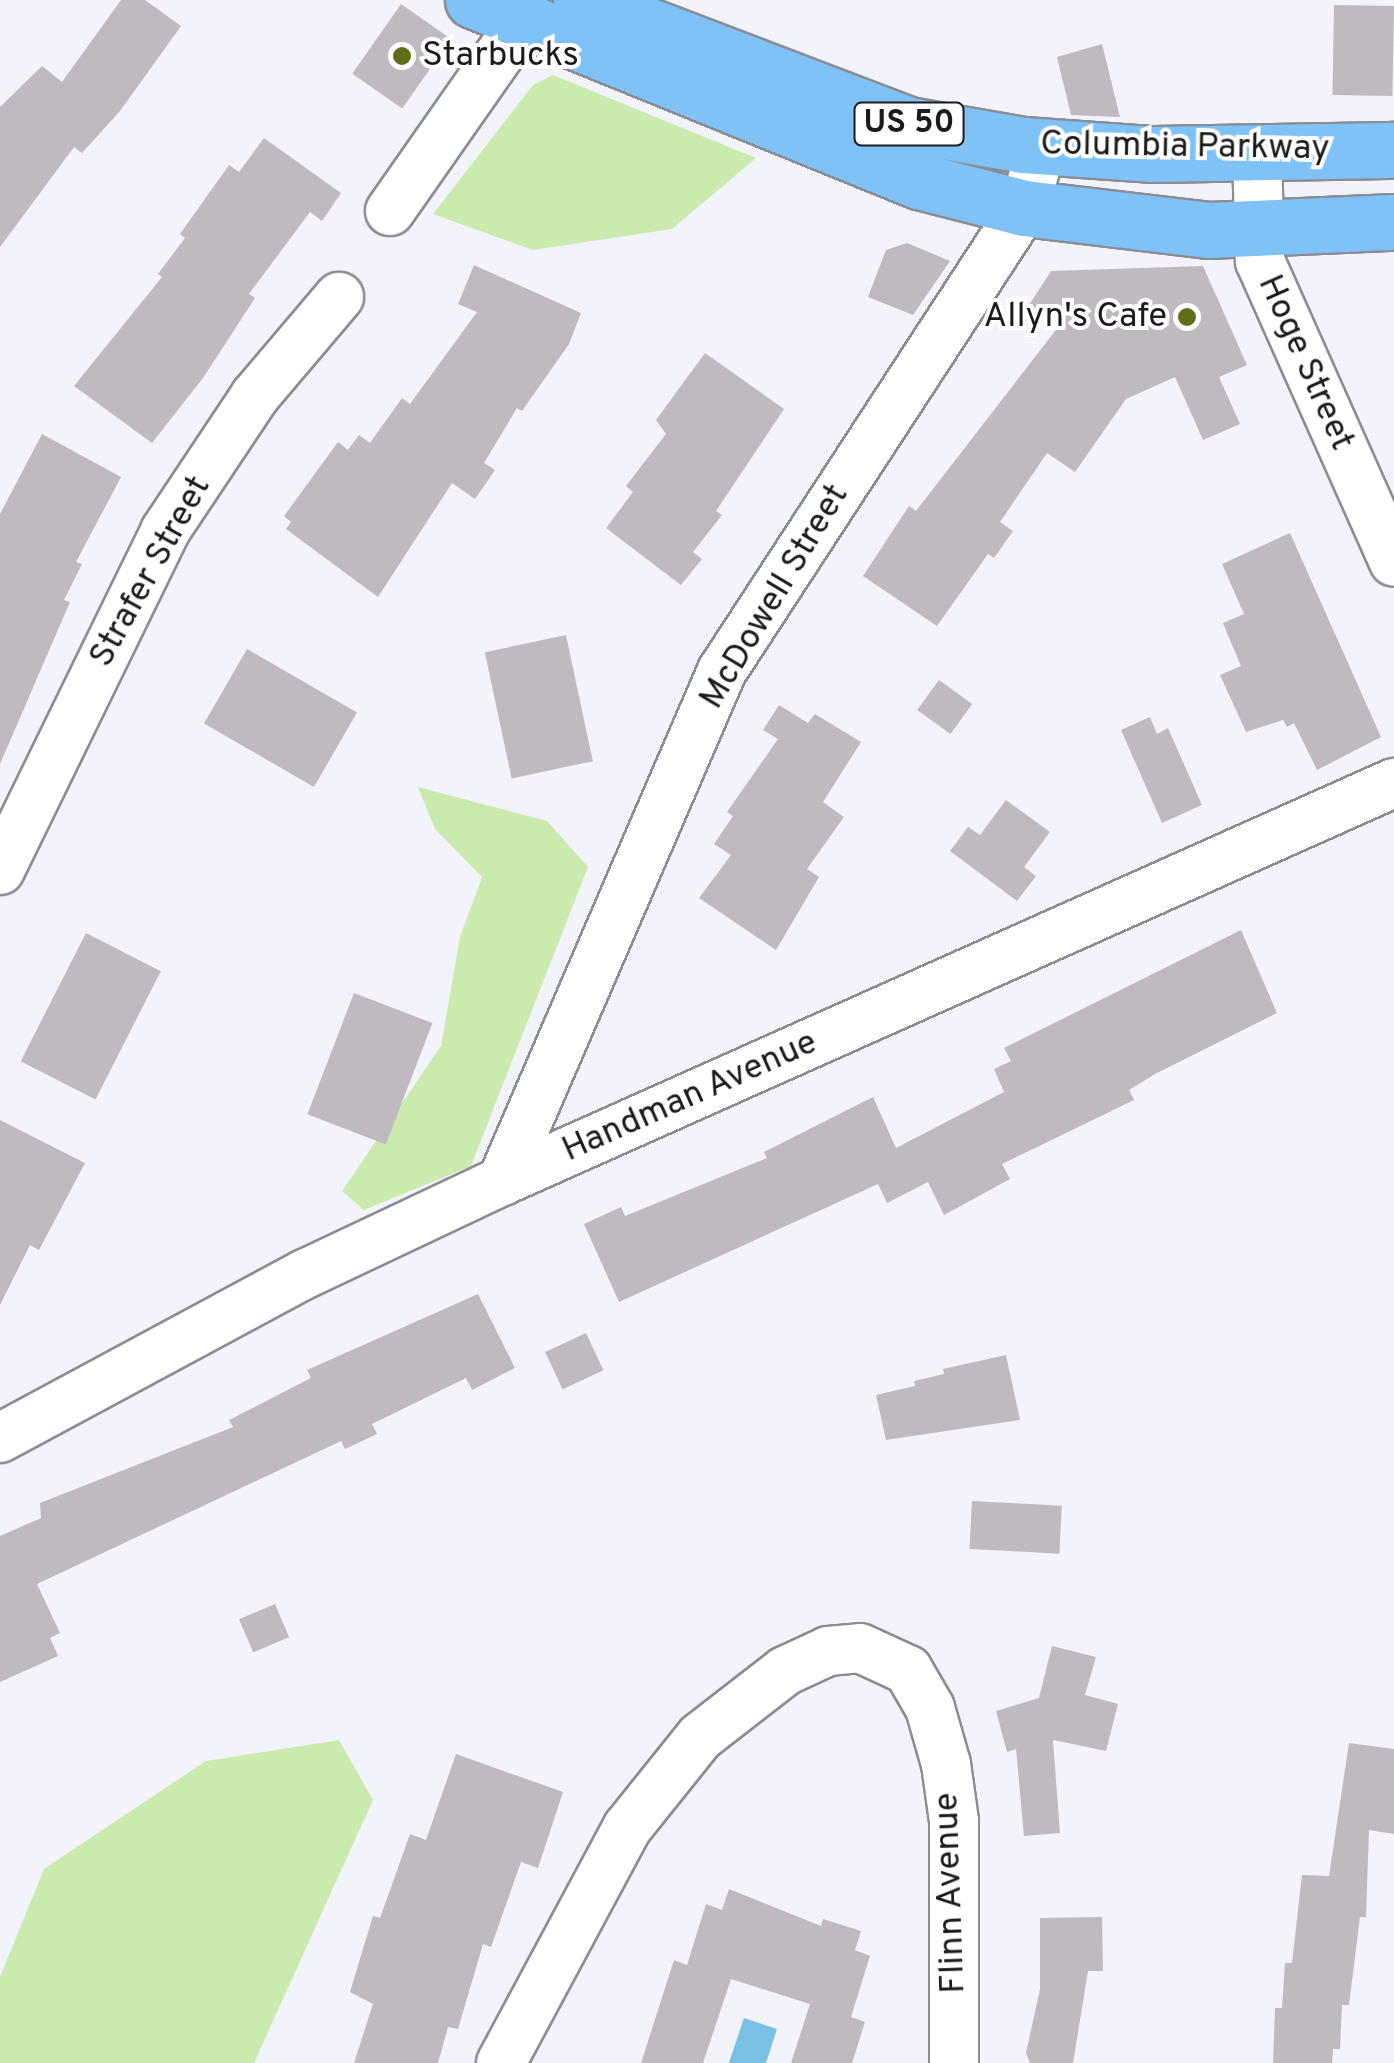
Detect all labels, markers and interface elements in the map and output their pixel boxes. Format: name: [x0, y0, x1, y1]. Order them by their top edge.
place label: Starbucks: [422, 35, 579, 77]
marker: Starbucks: [391, 45, 413, 67]
road number: US 50: [852, 97, 966, 151]
street label: Columbia Parkway: [1040, 123, 1330, 171]
street label: Hoge Street: [1248, 269, 1362, 457]
place label: Allyn's Cafe: [984, 296, 1167, 338]
marker: Allyn's Cafe: [1176, 306, 1198, 328]
street label: Strafer Street: [81, 469, 221, 675]
street label: McDowell Street: [691, 477, 859, 717]
street label: Handman Avenue: [555, 1022, 825, 1172]
street label: Flinn Avenue: [926, 1791, 976, 1995]

